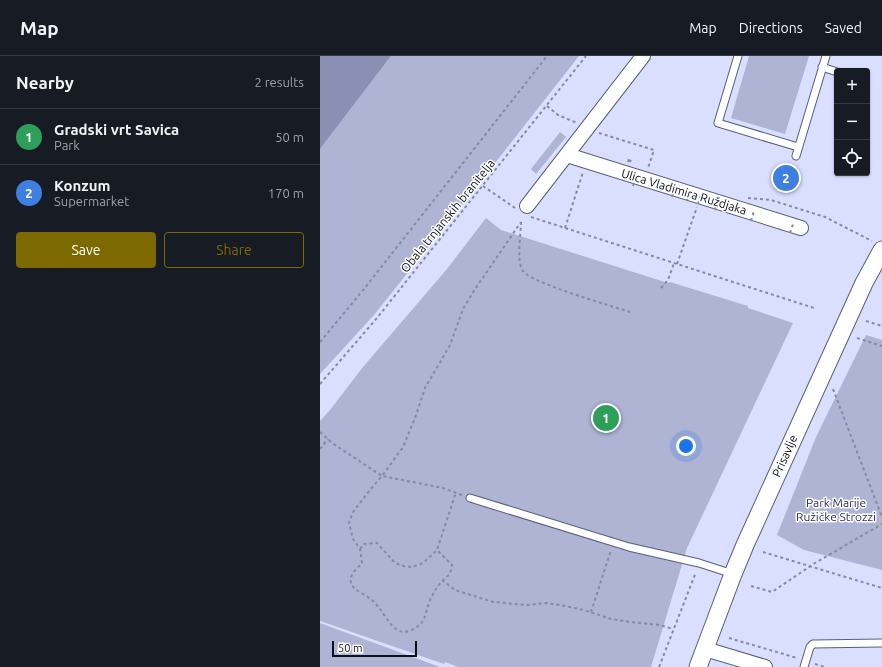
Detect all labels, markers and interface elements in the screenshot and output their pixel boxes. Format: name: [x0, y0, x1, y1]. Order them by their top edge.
text: Map: [20, 17, 59, 39]
text: Map: [689, 20, 717, 36]
text: Directions: [739, 20, 803, 36]
text: Saved: [825, 20, 862, 36]
map controls: [834, 68, 870, 176]
button: +: [834, 68, 870, 104]
text: Nearby: [16, 73, 74, 92]
text: 2 results: [254, 75, 304, 89]
button: −: [834, 104, 870, 140]
text: Gradski vrt Savica: [54, 121, 179, 138]
text: 1: [25, 130, 33, 144]
text: 50 m: [275, 130, 304, 144]
text: Park: [54, 138, 80, 152]
button: locate: [834, 140, 870, 176]
street label: Obala trnjanskih branitelja: [398, 157, 497, 275]
pin: 2: [773, 163, 799, 193]
street label: Ulica Vladimira Ruždjaka: [620, 166, 748, 217]
text: Konzum: [54, 177, 110, 194]
text: 2: [25, 186, 33, 200]
text: 170 m: [268, 186, 304, 200]
text: Supermarket: [54, 194, 129, 208]
button: Save: [16, 232, 156, 268]
button: Share: [164, 232, 304, 268]
pin: 1: [593, 403, 619, 433]
street label: Prisavlje: [770, 433, 800, 479]
your location: [676, 436, 696, 456]
park label: Park Marije Ružičke Strozzi: [796, 496, 876, 523]
scale bar: [332, 639, 417, 658]
text: 50 m: [338, 642, 362, 654]

